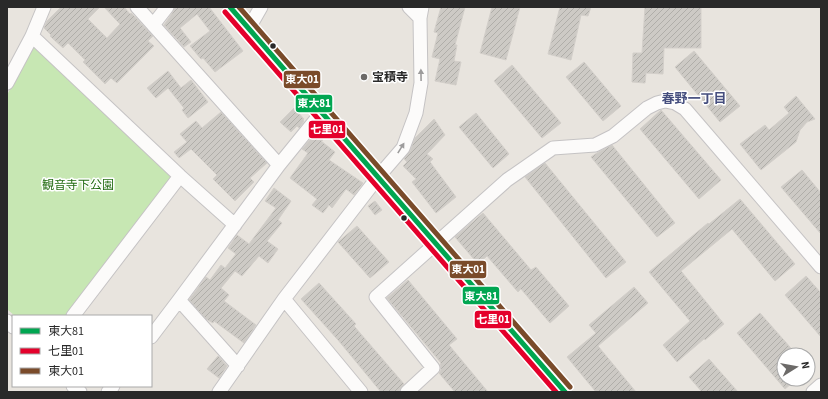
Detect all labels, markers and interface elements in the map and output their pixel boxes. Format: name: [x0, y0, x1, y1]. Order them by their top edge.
unlabelled marker: [268, 41, 278, 51]
place label: 宝積寺: [372, 69, 408, 86]
one-way arrow: [417, 69, 424, 81]
line badge: 東大01: [283, 70, 321, 89]
text: 東大01: [285, 72, 319, 87]
marker: 宝積寺: [359, 72, 369, 82]
district label: 春野一丁目: [661, 90, 727, 108]
line badge: 東大81: [295, 94, 333, 113]
text: 東大81: [297, 96, 331, 111]
line badge: 七里01: [308, 120, 346, 139]
text: 七里01: [310, 122, 344, 137]
one-way arrow: [398, 142, 405, 154]
park label: 観音寺下公園: [42, 177, 114, 194]
unlabelled marker: [399, 213, 409, 223]
line badge: 東大01: [449, 260, 487, 279]
text: 東大01: [451, 262, 485, 277]
line badge: 東大81: [462, 286, 500, 305]
text: 東大81: [464, 289, 498, 304]
line badge: 七里01: [474, 310, 512, 329]
text: 七里01: [476, 312, 510, 327]
legend: [12, 315, 152, 387]
text: 東大81: [48, 323, 84, 340]
text: 七里01: [48, 343, 84, 360]
north arrow: [776, 347, 816, 387]
text: N: [797, 360, 813, 370]
text: 東大01: [48, 363, 84, 380]

